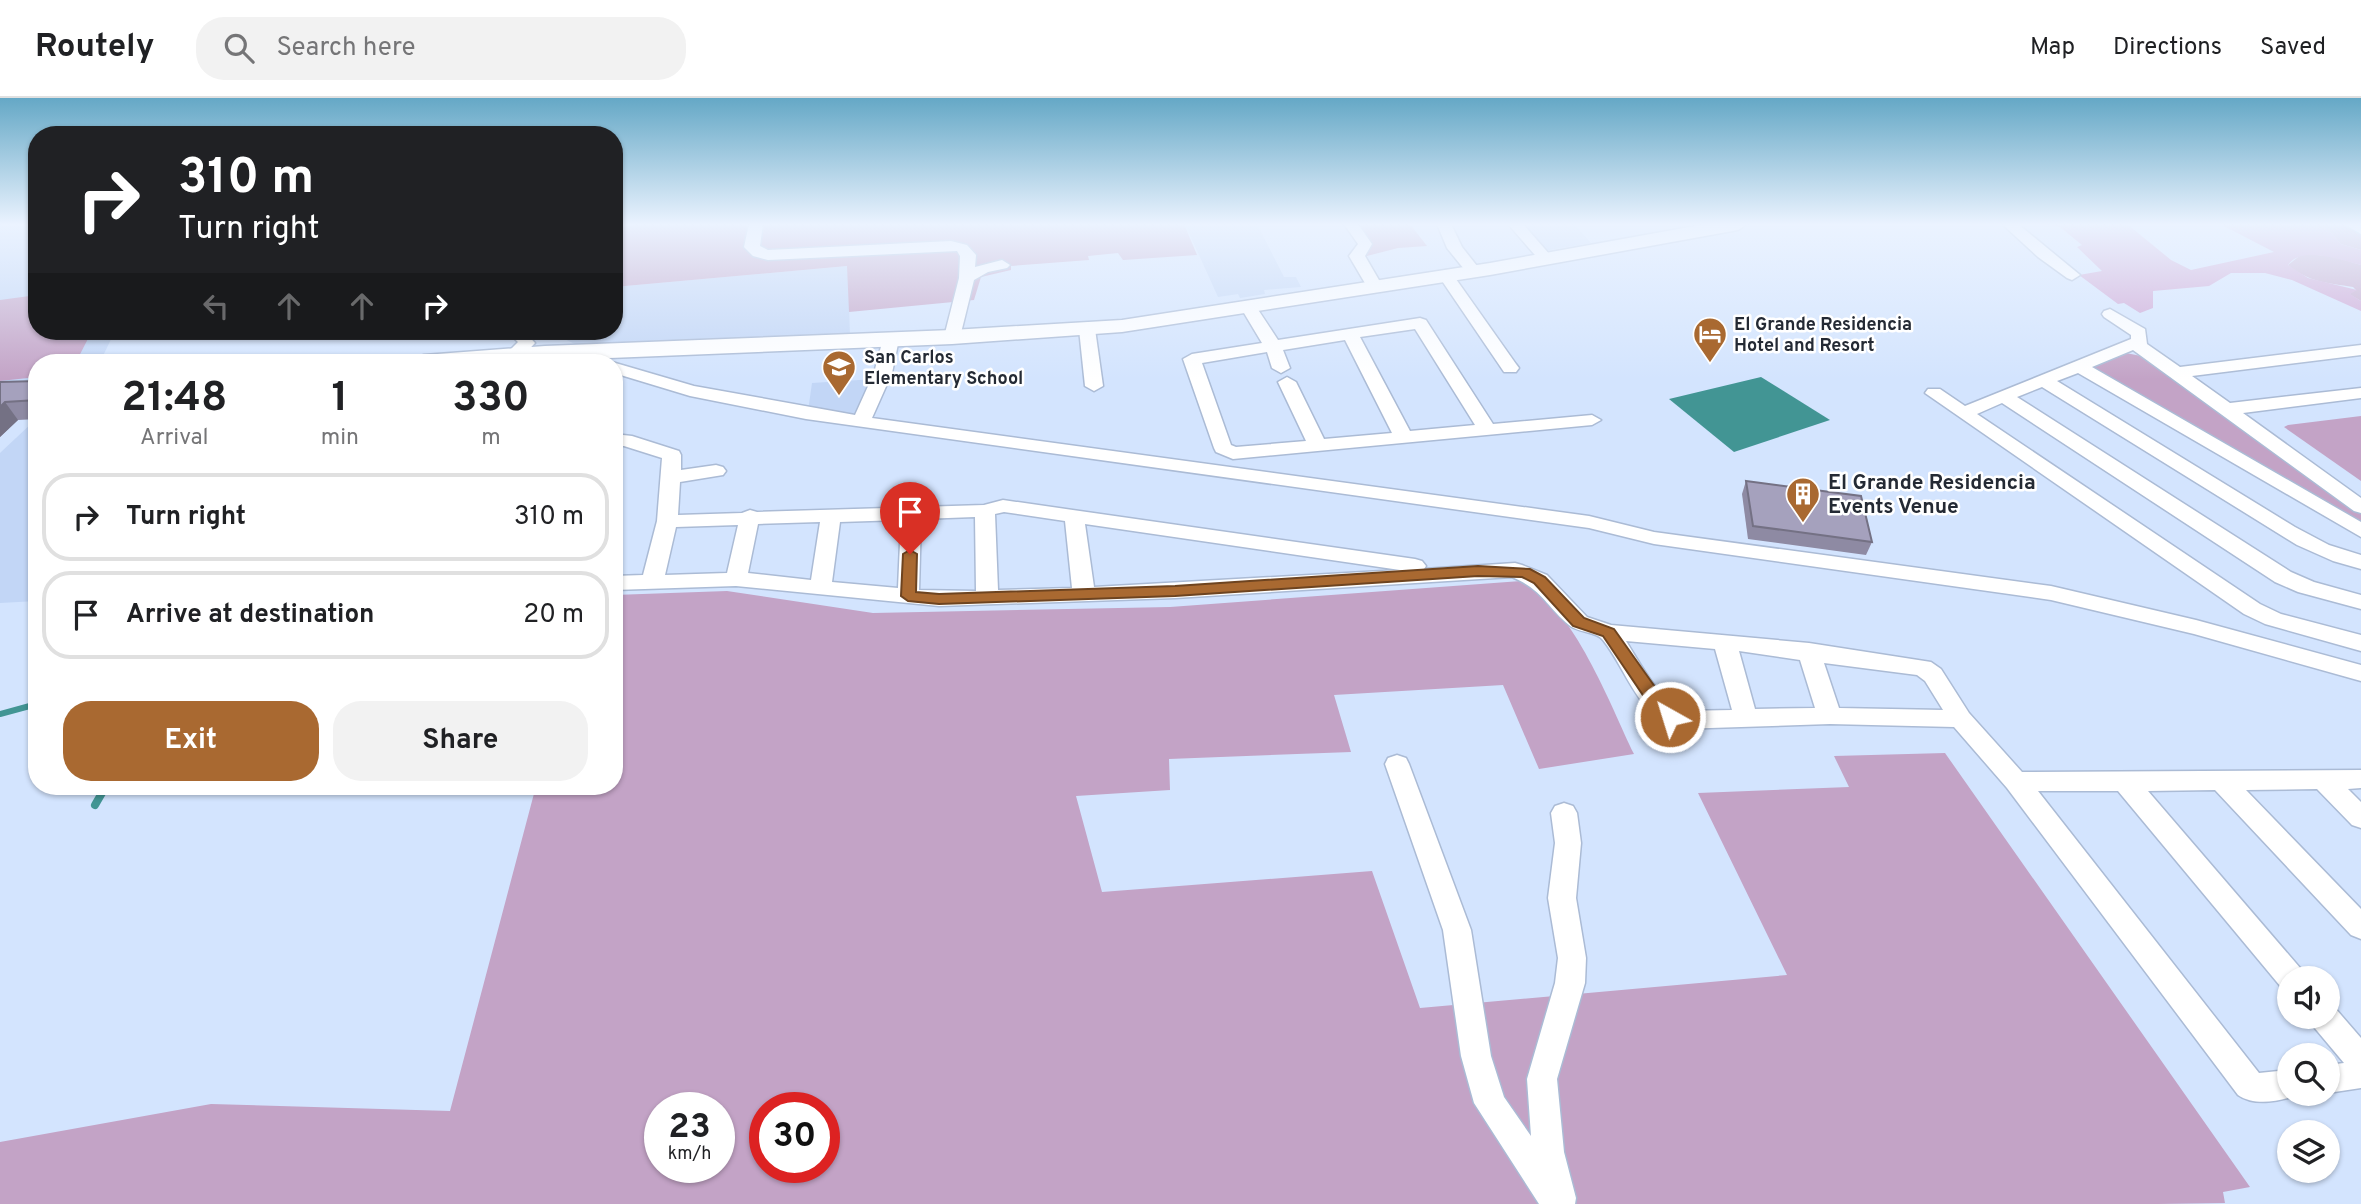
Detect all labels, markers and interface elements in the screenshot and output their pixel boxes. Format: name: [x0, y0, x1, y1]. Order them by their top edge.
search box: [196, 17, 686, 80]
text: Routely: [35, 27, 154, 69]
icon: search: [220, 29, 258, 67]
text: Search here: [276, 32, 415, 65]
text: Map: [2030, 33, 2075, 63]
text: Directions: [2113, 33, 2222, 63]
text: Saved: [2260, 33, 2326, 63]
text: 310 m: [178, 149, 314, 211]
icon: right: [63, 154, 154, 245]
text: Turn right: [178, 210, 320, 250]
icon: left: [197, 287, 235, 325]
icon: ahead: [270, 287, 308, 325]
icon: ahead: [343, 287, 381, 325]
icon: right: [416, 287, 454, 325]
place label: El Grande Residencia Hotel and Resort: [1734, 314, 1912, 358]
hotel icon: El Grande Residencia Hotel and Resort: [1691, 315, 1729, 364]
place label: San Carlos Elementary School: [864, 347, 1023, 391]
school or university icon: San Carlos Elementary School: [820, 348, 858, 397]
text: 21:48: [121, 373, 227, 426]
text: 1: [331, 373, 348, 426]
text: 330: [452, 373, 530, 426]
text: Arrival: [140, 424, 209, 453]
text: min: [321, 424, 359, 453]
text: m: [481, 424, 501, 453]
place label: El Grande Residencia Events Venue: [1828, 470, 2036, 521]
building icon: El Grande Residencia Events Venue: [1784, 475, 1822, 524]
pin: [880, 482, 940, 554]
icon: arrive: [891, 493, 929, 531]
icon: right: [67, 498, 105, 536]
text: Turn right: [126, 501, 246, 534]
text: 310 m: [514, 501, 584, 534]
icon: arrive: [67, 596, 105, 634]
text: Arrive at destination: [126, 599, 374, 632]
text: 20 m: [523, 599, 584, 632]
position arrow: [1633, 680, 1707, 754]
button: Exit: [63, 701, 319, 781]
button: Share: [333, 701, 588, 781]
map controls: [2277, 966, 2340, 1183]
button: sound: [2277, 966, 2340, 1029]
button: search: [2277, 1043, 2340, 1106]
speed limit sign: 30: [749, 1092, 840, 1183]
text: 23: [668, 1106, 711, 1150]
button: layers: [2277, 1120, 2340, 1183]
text: km/h: [668, 1143, 711, 1166]

